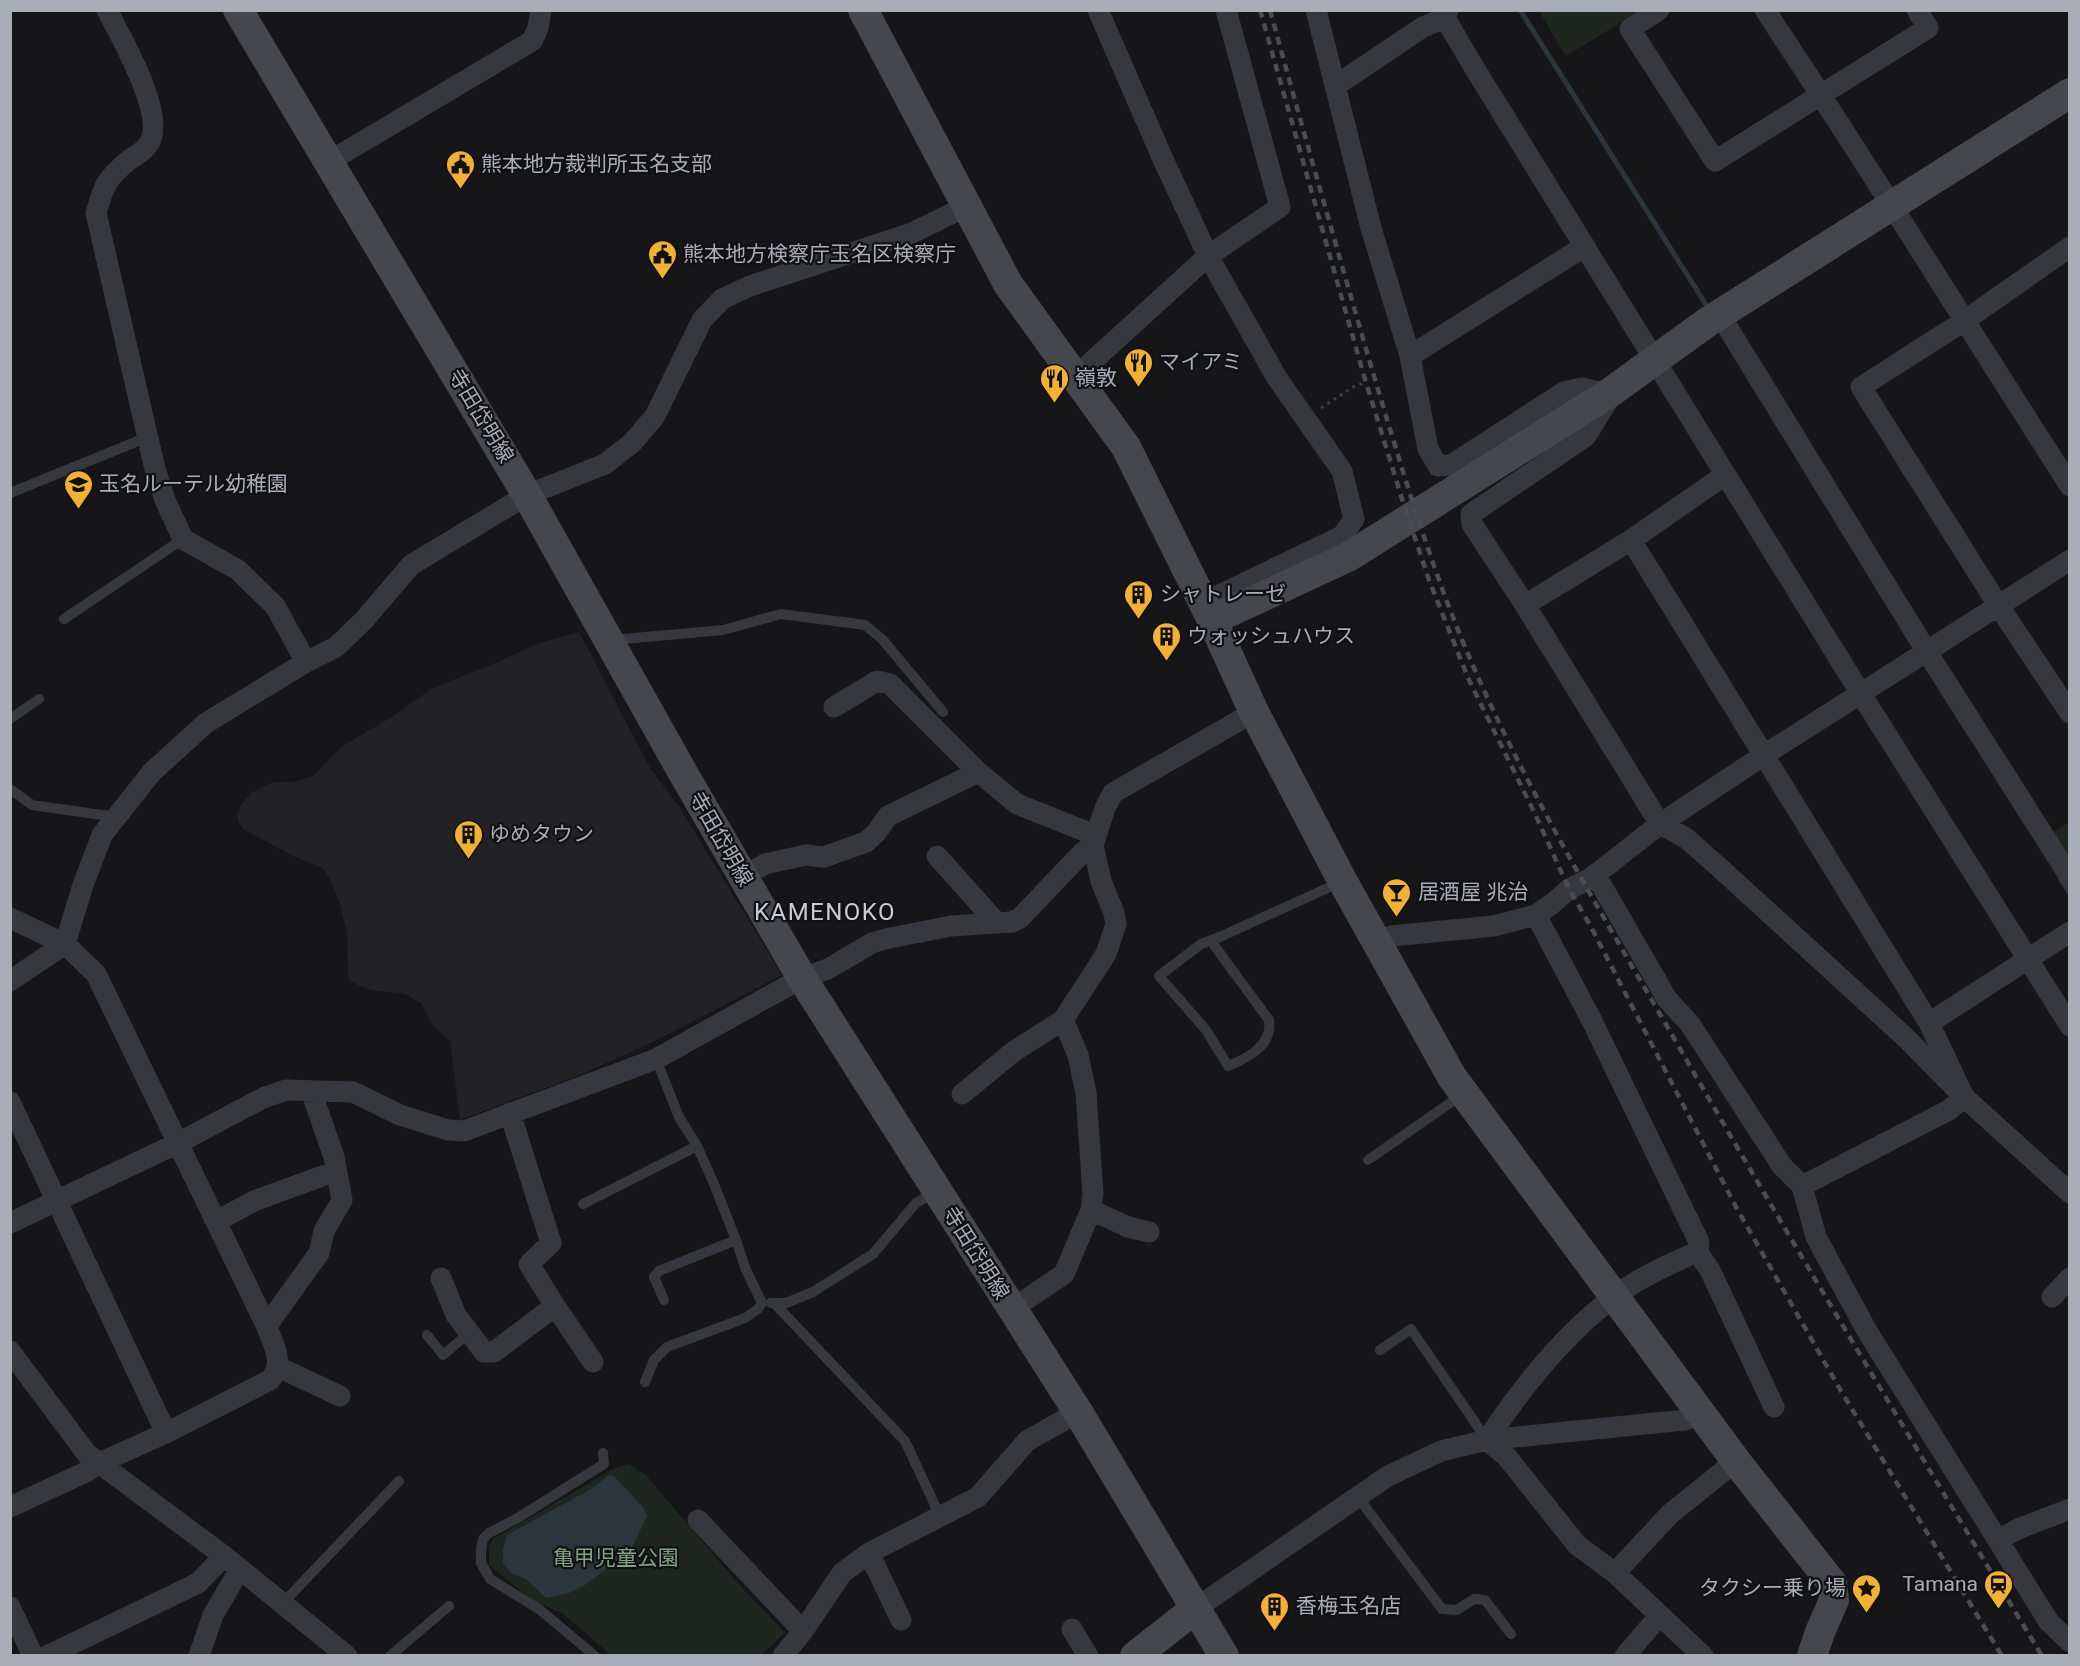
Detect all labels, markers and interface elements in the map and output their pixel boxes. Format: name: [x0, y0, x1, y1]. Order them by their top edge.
public building icon: 熊本地方裁判所玉名支部: [444, 148, 476, 190]
place label: 熊本地方裁判所玉名支部: [481, 152, 712, 176]
public building icon: 熊本地方検察庁玉名区検察庁: [646, 238, 678, 280]
place label: 熊本地方検察庁玉名区検察庁: [683, 242, 956, 266]
restaurant icon: マイアミ: [1122, 346, 1154, 388]
place label: マイアミ: [1159, 350, 1243, 374]
restaurant icon: 嶺敦: [1038, 362, 1070, 404]
street label: 寺田岱明線: [444, 365, 518, 467]
place label: 嶺敦: [1075, 366, 1117, 390]
school or university icon: 玉名ルーテル幼稚園: [62, 468, 94, 510]
place label: 玉名ルーテル幼稚園: [99, 472, 288, 496]
building icon: シャトレーゼ: [1123, 578, 1155, 620]
place label: シャトレーゼ: [1160, 582, 1286, 606]
building icon: ウォッシュハウス: [1150, 620, 1182, 662]
place label: ウォッシュハウス: [1187, 624, 1355, 648]
street label: 寺田岱明線: [684, 788, 758, 890]
building icon: ゆめタウン: [452, 818, 484, 860]
place label: ゆめタウン: [489, 822, 594, 846]
bar icon: 居酒屋 兆治: [1381, 876, 1413, 918]
place label: 居酒屋 兆治: [1418, 880, 1528, 904]
district label: KAMENOKO: [754, 898, 896, 926]
street label: 寺田岱明線: [938, 1202, 1014, 1304]
park label: 亀甲児童公園: [553, 1546, 679, 1570]
station icon: Tamana: [1983, 1568, 2015, 1610]
place icon: タクシー乗り場: [1851, 1572, 1883, 1614]
place label: Tamana: [1902, 1572, 1978, 1596]
place label: タクシー乗り場: [1699, 1576, 1846, 1600]
building icon: 香梅玉名店: [1259, 1590, 1291, 1632]
place label: 香梅玉名店: [1296, 1594, 1401, 1618]

